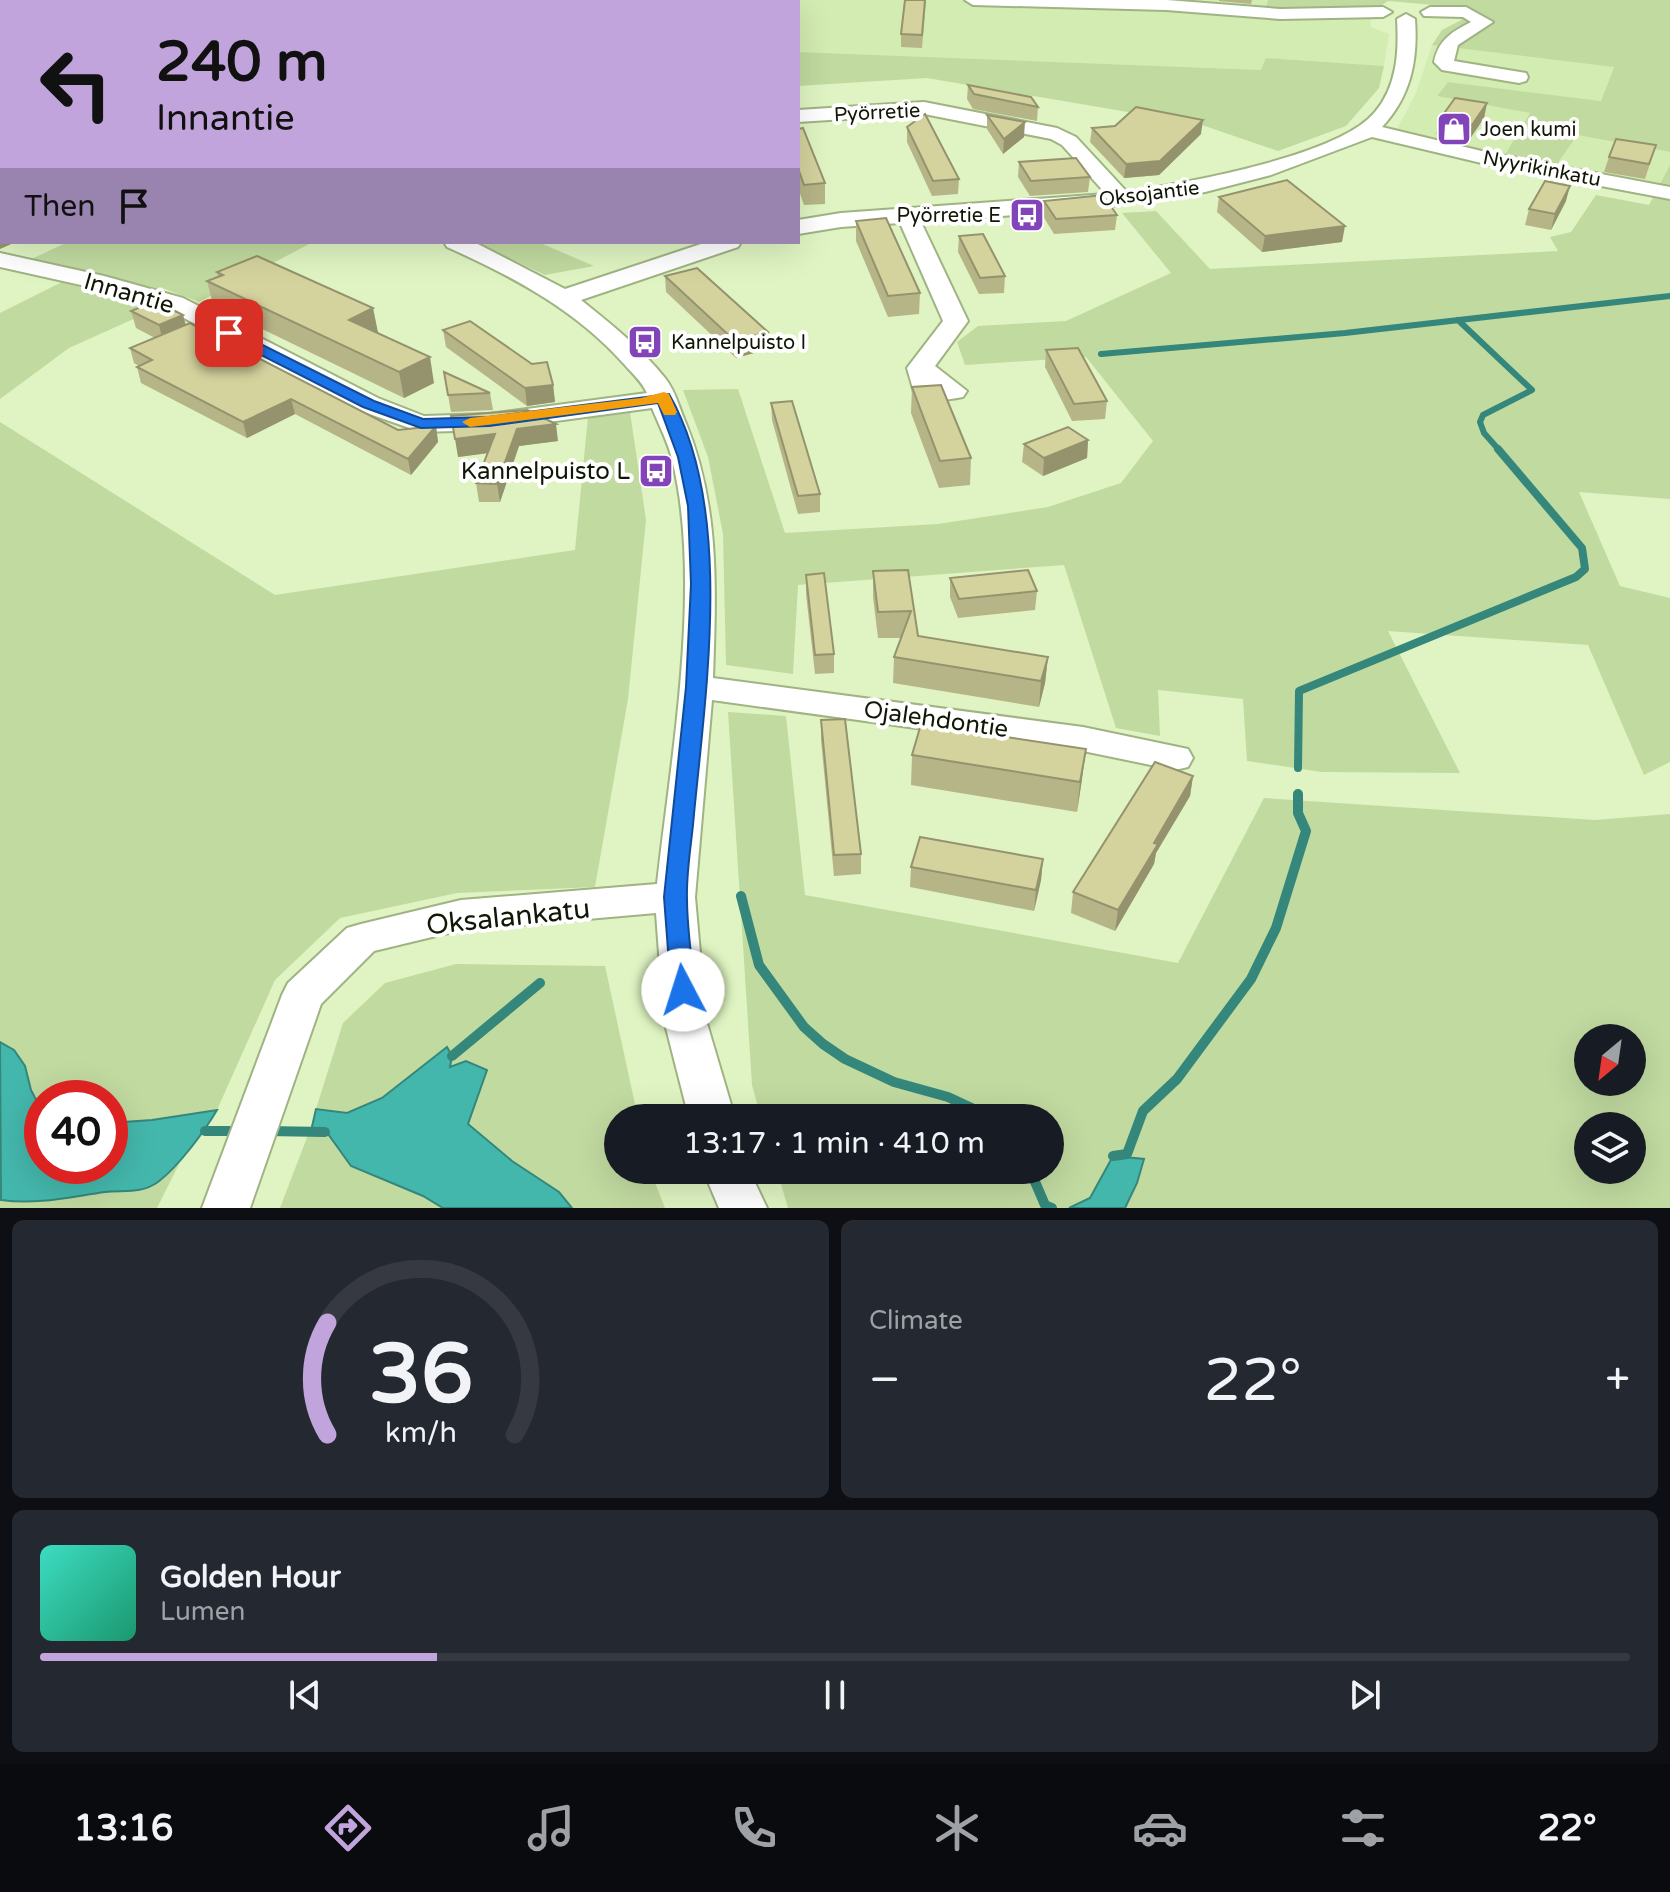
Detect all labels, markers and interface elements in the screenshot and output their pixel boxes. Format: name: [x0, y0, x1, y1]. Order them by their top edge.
text: 240 m: [156, 29, 327, 96]
icon: left: [24, 32, 128, 136]
text: Innantie: [156, 97, 295, 140]
street label: Pyörretie: [833, 99, 921, 127]
shop icon: Joen kumi: [1435, 110, 1473, 148]
place label: Joen kumi: [1480, 118, 1577, 142]
street label: Nyyrikinkatu: [1481, 146, 1603, 192]
street label: Oksojantie: [1098, 176, 1201, 212]
icon: arrive: [112, 184, 156, 228]
text: Then: [24, 188, 96, 225]
bus stop icon: Pyörretie E: [1008, 196, 1046, 234]
place label: Pyörretie E: [897, 204, 1001, 228]
street label: Innantie: [80, 267, 177, 320]
pin: [195, 299, 263, 367]
icon: arrive: [207, 311, 251, 355]
bus stop icon: Kannelpuisto I: [626, 323, 664, 361]
place label: Kannelpuisto I: [671, 331, 806, 355]
bus stop icon: Kannelpuisto L: [637, 452, 675, 490]
place label: Kannelpuisto L: [461, 457, 630, 486]
street label: Ojalehdontie: [862, 695, 1010, 744]
street label: Oksalankatu: [424, 891, 592, 943]
position arrow: [641, 948, 725, 1032]
north arrow: [1574, 1024, 1646, 1096]
map controls: [1574, 1024, 1646, 1184]
speed limit sign: 40: [24, 1080, 128, 1184]
button: layers: [1574, 1112, 1646, 1184]
text: 13:17 · 1 min · 410 m: [683, 1125, 985, 1162]
text: Climate: [869, 1305, 963, 1336]
text: 36: [368, 1325, 473, 1425]
text: 22°: [1204, 1345, 1302, 1417]
text: −: [869, 1354, 900, 1407]
text: +: [1605, 1354, 1630, 1407]
text: km/h: [385, 1416, 456, 1450]
text: Golden Hour: [160, 1559, 341, 1596]
text: Lumen: [160, 1596, 245, 1627]
icon: previous: [283, 1673, 327, 1717]
icon: pause: [813, 1673, 857, 1717]
icon: next: [1343, 1673, 1387, 1717]
icon: directions: [320, 1800, 376, 1856]
icon: music: [523, 1800, 579, 1856]
icon: phone: [726, 1800, 782, 1856]
icon: climate: [929, 1800, 985, 1856]
icon: car: [1132, 1800, 1188, 1856]
icon: filters: [1335, 1800, 1391, 1856]
text: 13:16: [73, 1807, 173, 1850]
text: 22°: [1538, 1807, 1597, 1850]

